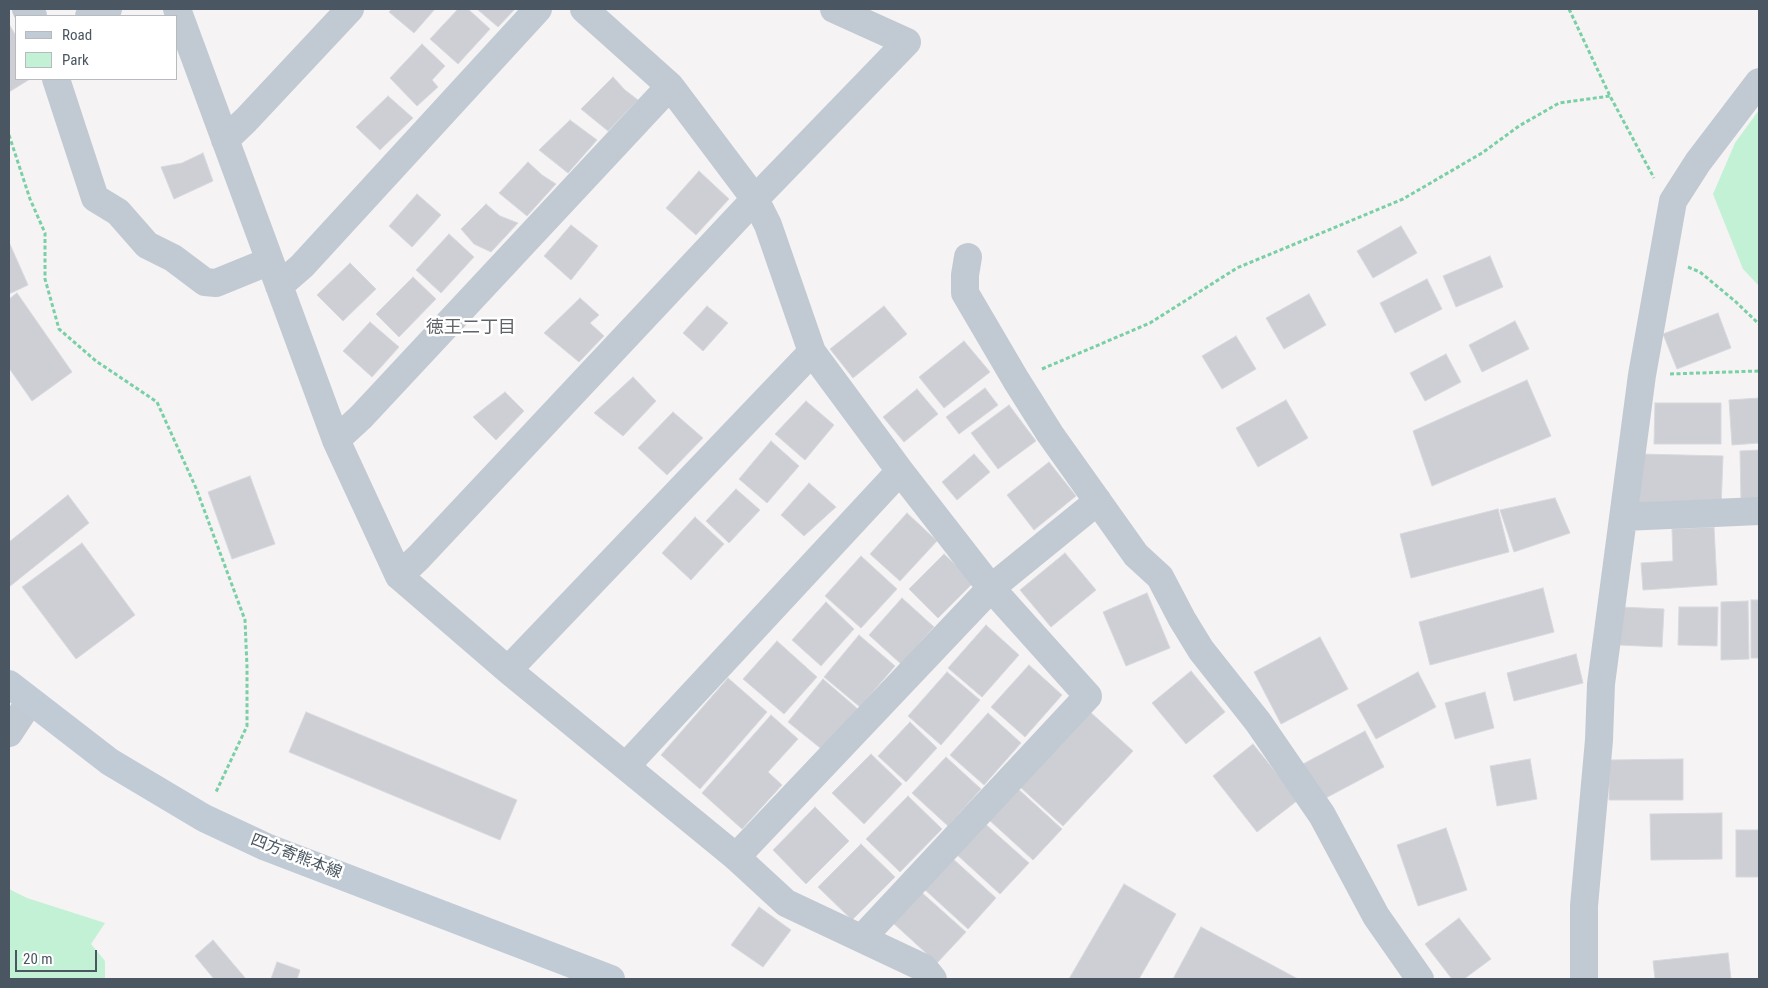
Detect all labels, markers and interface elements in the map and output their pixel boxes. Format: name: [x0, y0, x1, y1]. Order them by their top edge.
legend: [15, 15, 178, 80]
text: Road: [62, 26, 92, 44]
text: Park: [62, 51, 89, 69]
district label: 徳王二丁目: [426, 317, 516, 339]
street label: 四方寄熊本線: [248, 831, 344, 883]
scale bar: [18, 940, 100, 972]
text: 20 m: [23, 950, 53, 968]

